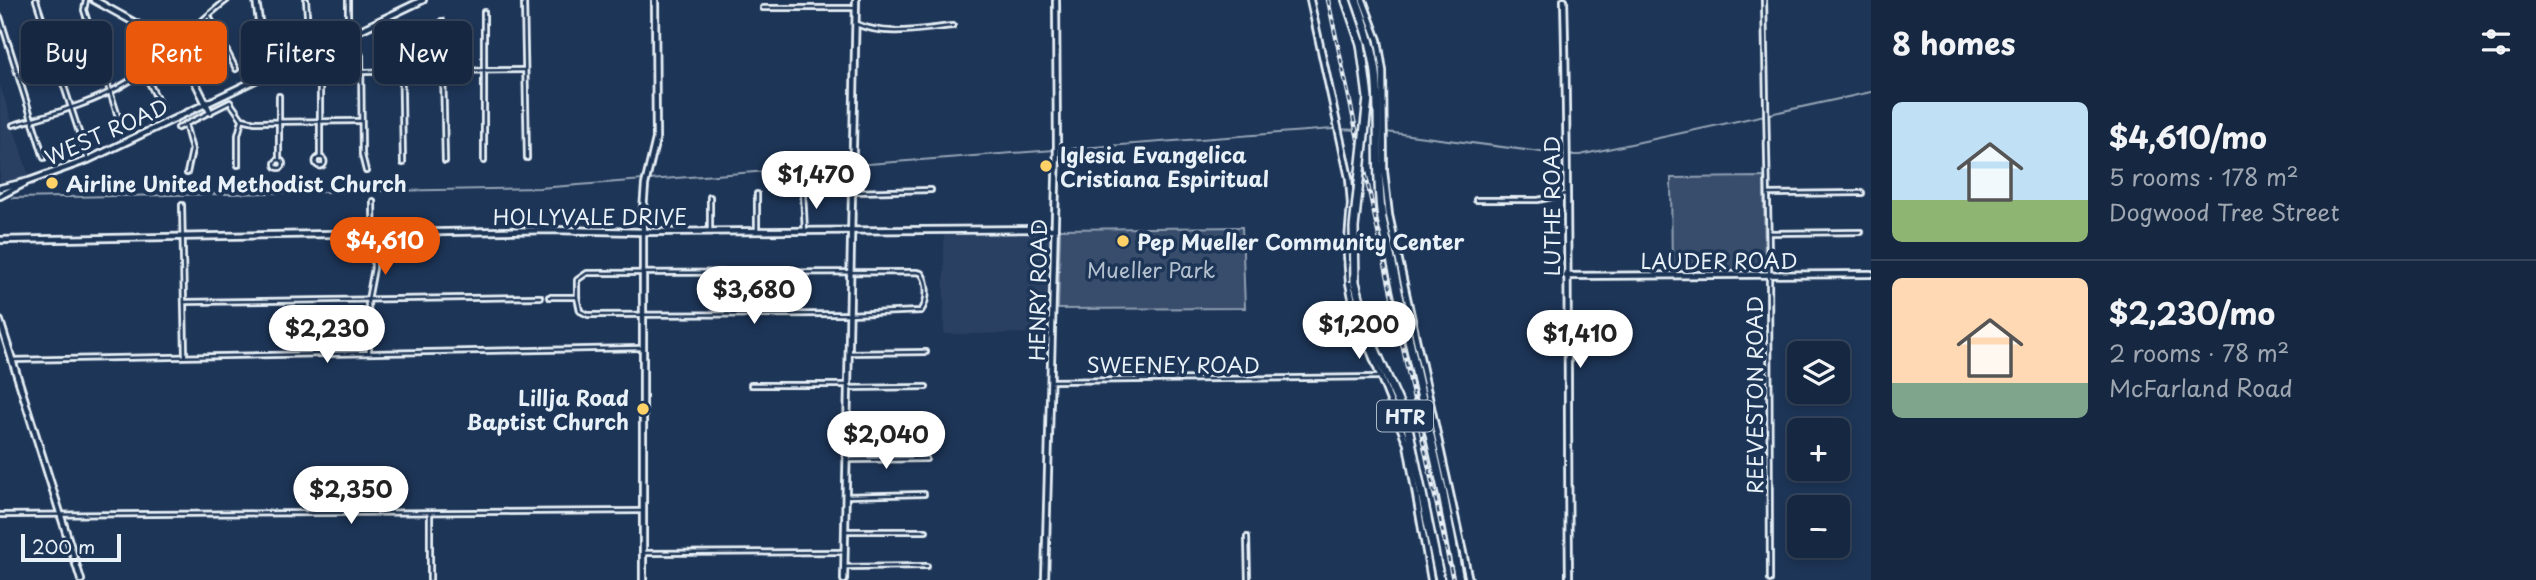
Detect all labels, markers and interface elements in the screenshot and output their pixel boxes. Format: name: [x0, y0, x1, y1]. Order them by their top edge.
text: 8 homes: [1892, 20, 2015, 65]
chip: Buy: [21, 21, 112, 84]
chip: Rent: [126, 21, 227, 84]
chip: Filters: [241, 21, 360, 84]
chip: New: [374, 21, 472, 84]
icon: filters: [2477, 23, 2515, 61]
street label: WEST ROAD: [39, 90, 173, 172]
text: $4,610/mo: [2109, 114, 2267, 159]
icon: home: [1948, 130, 2032, 214]
street label: LUTHE ROAD: [1535, 136, 1567, 276]
place label: Iglesia Evangelica Cristiana Espiritual: [1060, 138, 1269, 194]
pin: $1,470: [759, 152, 873, 211]
text: $1,470: [778, 156, 854, 191]
marker: Iglesia Evangelica Cristiana Espiritual: [1038, 158, 1054, 174]
text: 5 rooms · 178 m²: [2109, 159, 2299, 194]
place label: Airline United Methodist Church: [66, 167, 407, 199]
marker: Airline United Methodist Church: [44, 175, 60, 191]
text: Dogwood Tree Street: [2109, 194, 2339, 229]
street label: HOLLYVALE DRIVE: [493, 200, 687, 232]
pin: $4,610: [328, 218, 442, 277]
street label: HENRY ROAD: [1020, 219, 1054, 361]
text: $4,610: [346, 222, 424, 257]
place label: Pep Mueller Community Center: [1137, 225, 1465, 257]
marker: Pep Mueller Community Center: [1115, 233, 1131, 249]
street label: LAUDER ROAD: [1641, 244, 1798, 276]
park label: Mueller Park: [1087, 253, 1215, 285]
pin: $3,680: [697, 266, 811, 326]
text: $3,680: [713, 271, 795, 306]
text: $2,230/mo: [2109, 290, 2275, 335]
street label: REEVESTON ROAD: [1738, 296, 1770, 494]
pin: $1,200: [1302, 302, 1416, 361]
pin: $2,230: [270, 306, 384, 365]
text: $1,200: [1319, 306, 1399, 341]
icon: home: [1948, 306, 2032, 390]
text: $2,230: [285, 310, 369, 345]
pin: $1,410: [1523, 310, 1637, 370]
text: $1,410: [1543, 315, 1617, 350]
text: 2 rooms · 78 m²: [2109, 335, 2289, 370]
map controls: [1787, 341, 1850, 558]
button: layers: [1787, 341, 1850, 404]
street label: SWEENEY ROAD: [1086, 348, 1260, 380]
text: McFarland Road: [2109, 370, 2293, 405]
place label: Lillja Road Baptist Church: [466, 381, 629, 437]
road number: HTR: [1377, 400, 1433, 432]
marker: Lillja Road Baptist Church: [635, 401, 651, 417]
pin: $2,040: [829, 412, 943, 471]
text: $2,040: [843, 416, 929, 451]
button: +: [1787, 418, 1850, 481]
pin: $2,350: [294, 466, 408, 526]
text: $2,350: [309, 471, 393, 506]
button: −: [1787, 495, 1850, 558]
scale bar: [21, 531, 121, 563]
text: 200 m: [32, 532, 95, 560]

